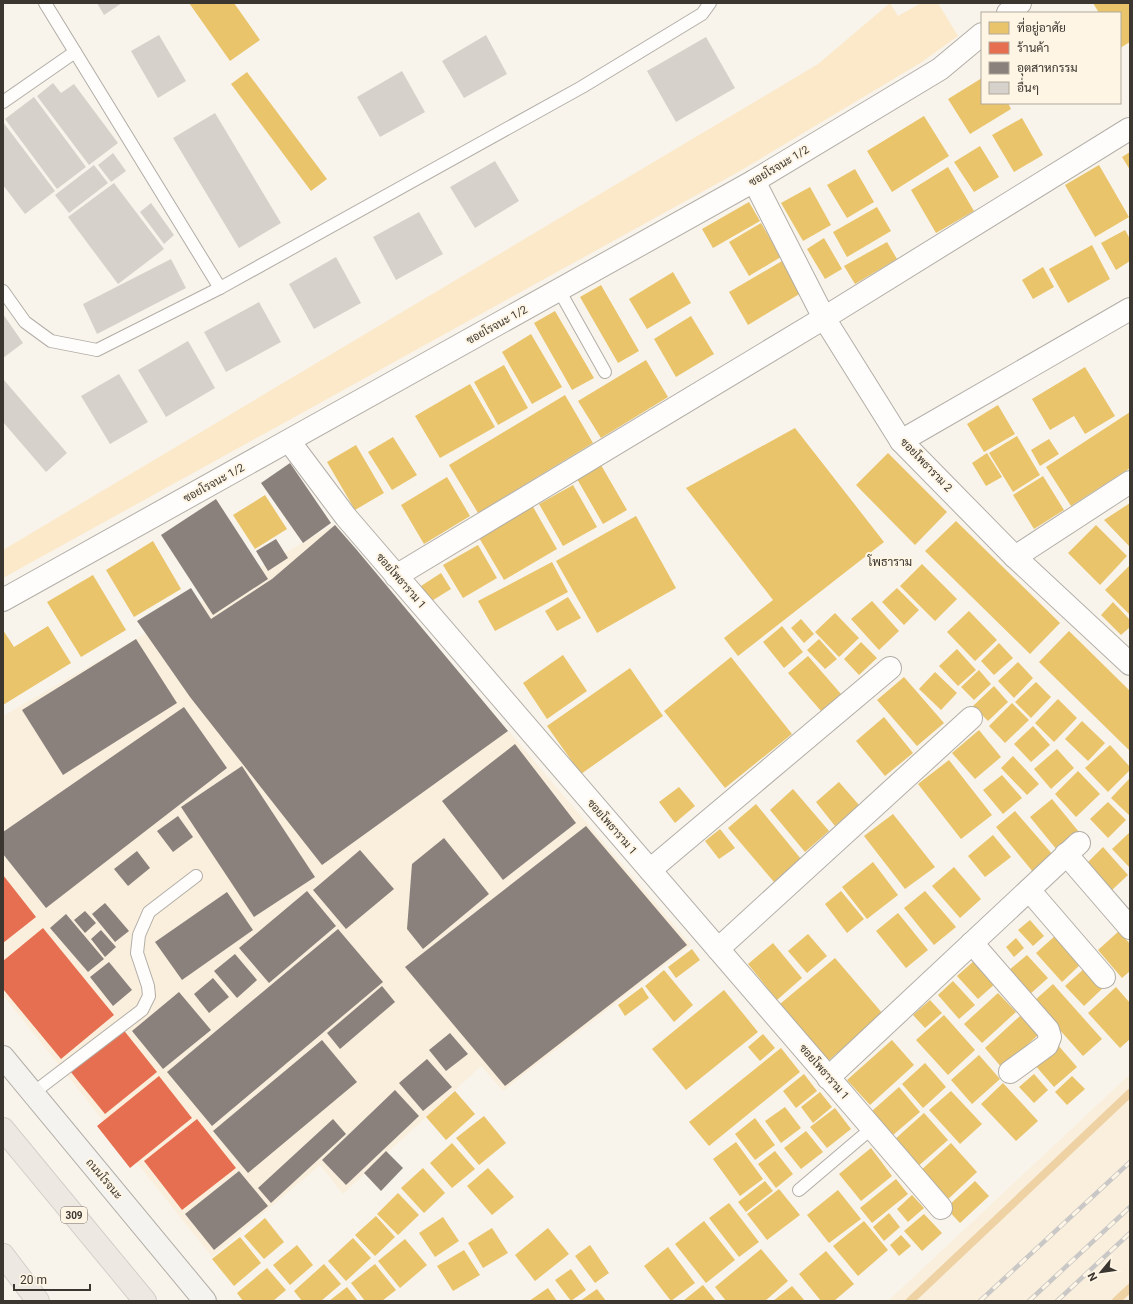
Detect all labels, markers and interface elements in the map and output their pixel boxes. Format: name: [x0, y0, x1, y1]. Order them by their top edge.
legend: [981, 12, 1121, 104]
text: ที่อยู่อาศัย: [1017, 17, 1066, 36]
text: ร้านค้า: [1017, 41, 1049, 55]
text: อุตสาหกรรม: [1017, 61, 1078, 77]
text: อื่นๆ: [1017, 77, 1039, 95]
street label: ซอยโรจนะ 1/2: [746, 141, 811, 189]
street label: ซอยโรจนะ 1/2: [463, 301, 530, 347]
street label: ซอยโพธาราม 2: [897, 434, 956, 494]
street label: ซอยโรจนะ 1/2: [180, 459, 247, 505]
street label: ซอยโพธาราม 1: [373, 549, 430, 611]
district label: โพธาราม: [867, 554, 912, 569]
street label: ซอยโพธาราม 1: [584, 795, 641, 857]
street label: ซอยโพธาราม 1: [796, 1040, 853, 1102]
street label: ถนนโรจนะ: [83, 1155, 126, 1202]
road number: 309: [61, 1207, 87, 1223]
north arrow: [1081, 1252, 1121, 1292]
scale bar: [14, 1266, 90, 1292]
text: N: [1085, 1270, 1100, 1283]
text: 20 m: [20, 1273, 47, 1287]

